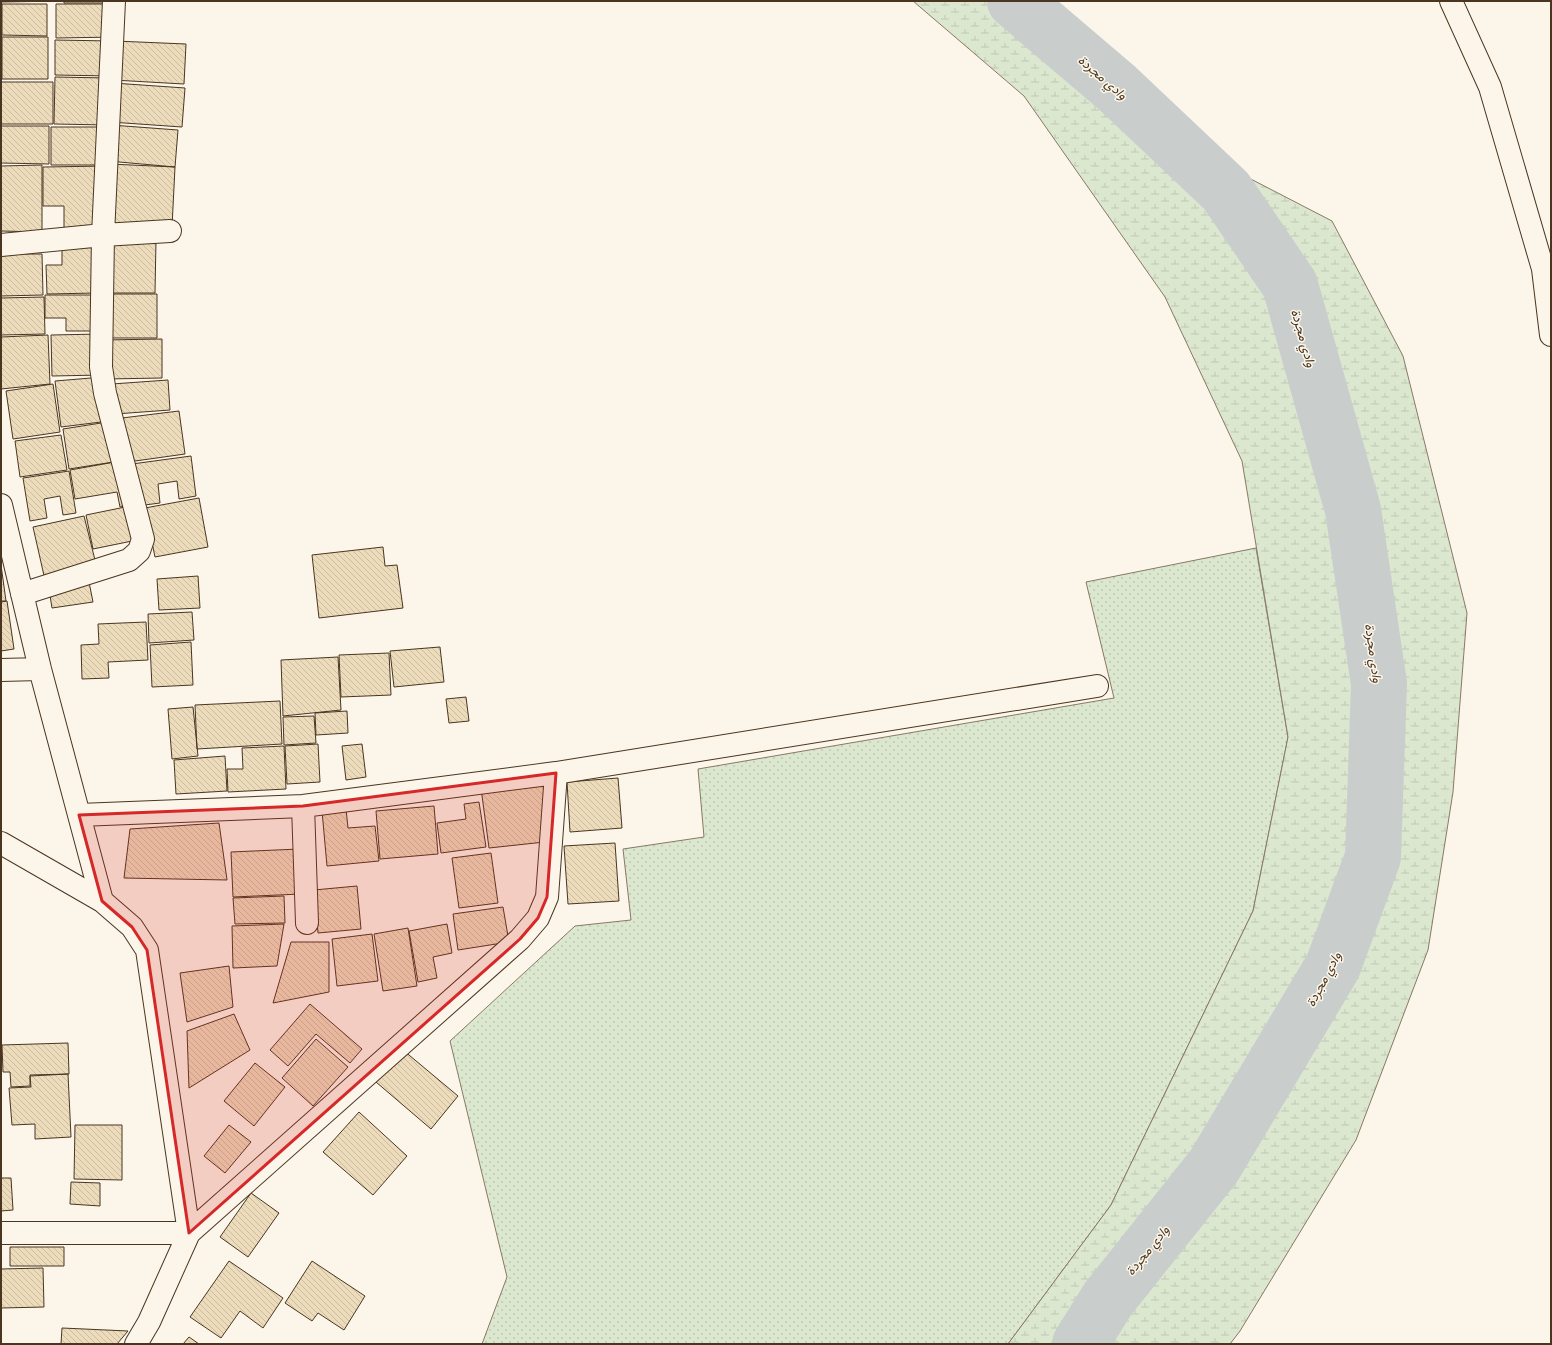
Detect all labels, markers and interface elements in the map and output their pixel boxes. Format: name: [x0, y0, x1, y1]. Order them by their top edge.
water label: وادي مجردة: [1073, 51, 1131, 105]
water label: وادي مجردة: [1285, 307, 1320, 370]
water label: وادي مجردة: [1359, 622, 1386, 684]
water label: وادي مجردة: [1302, 949, 1347, 1011]
water label: وادي مجردة: [1122, 1222, 1174, 1280]

